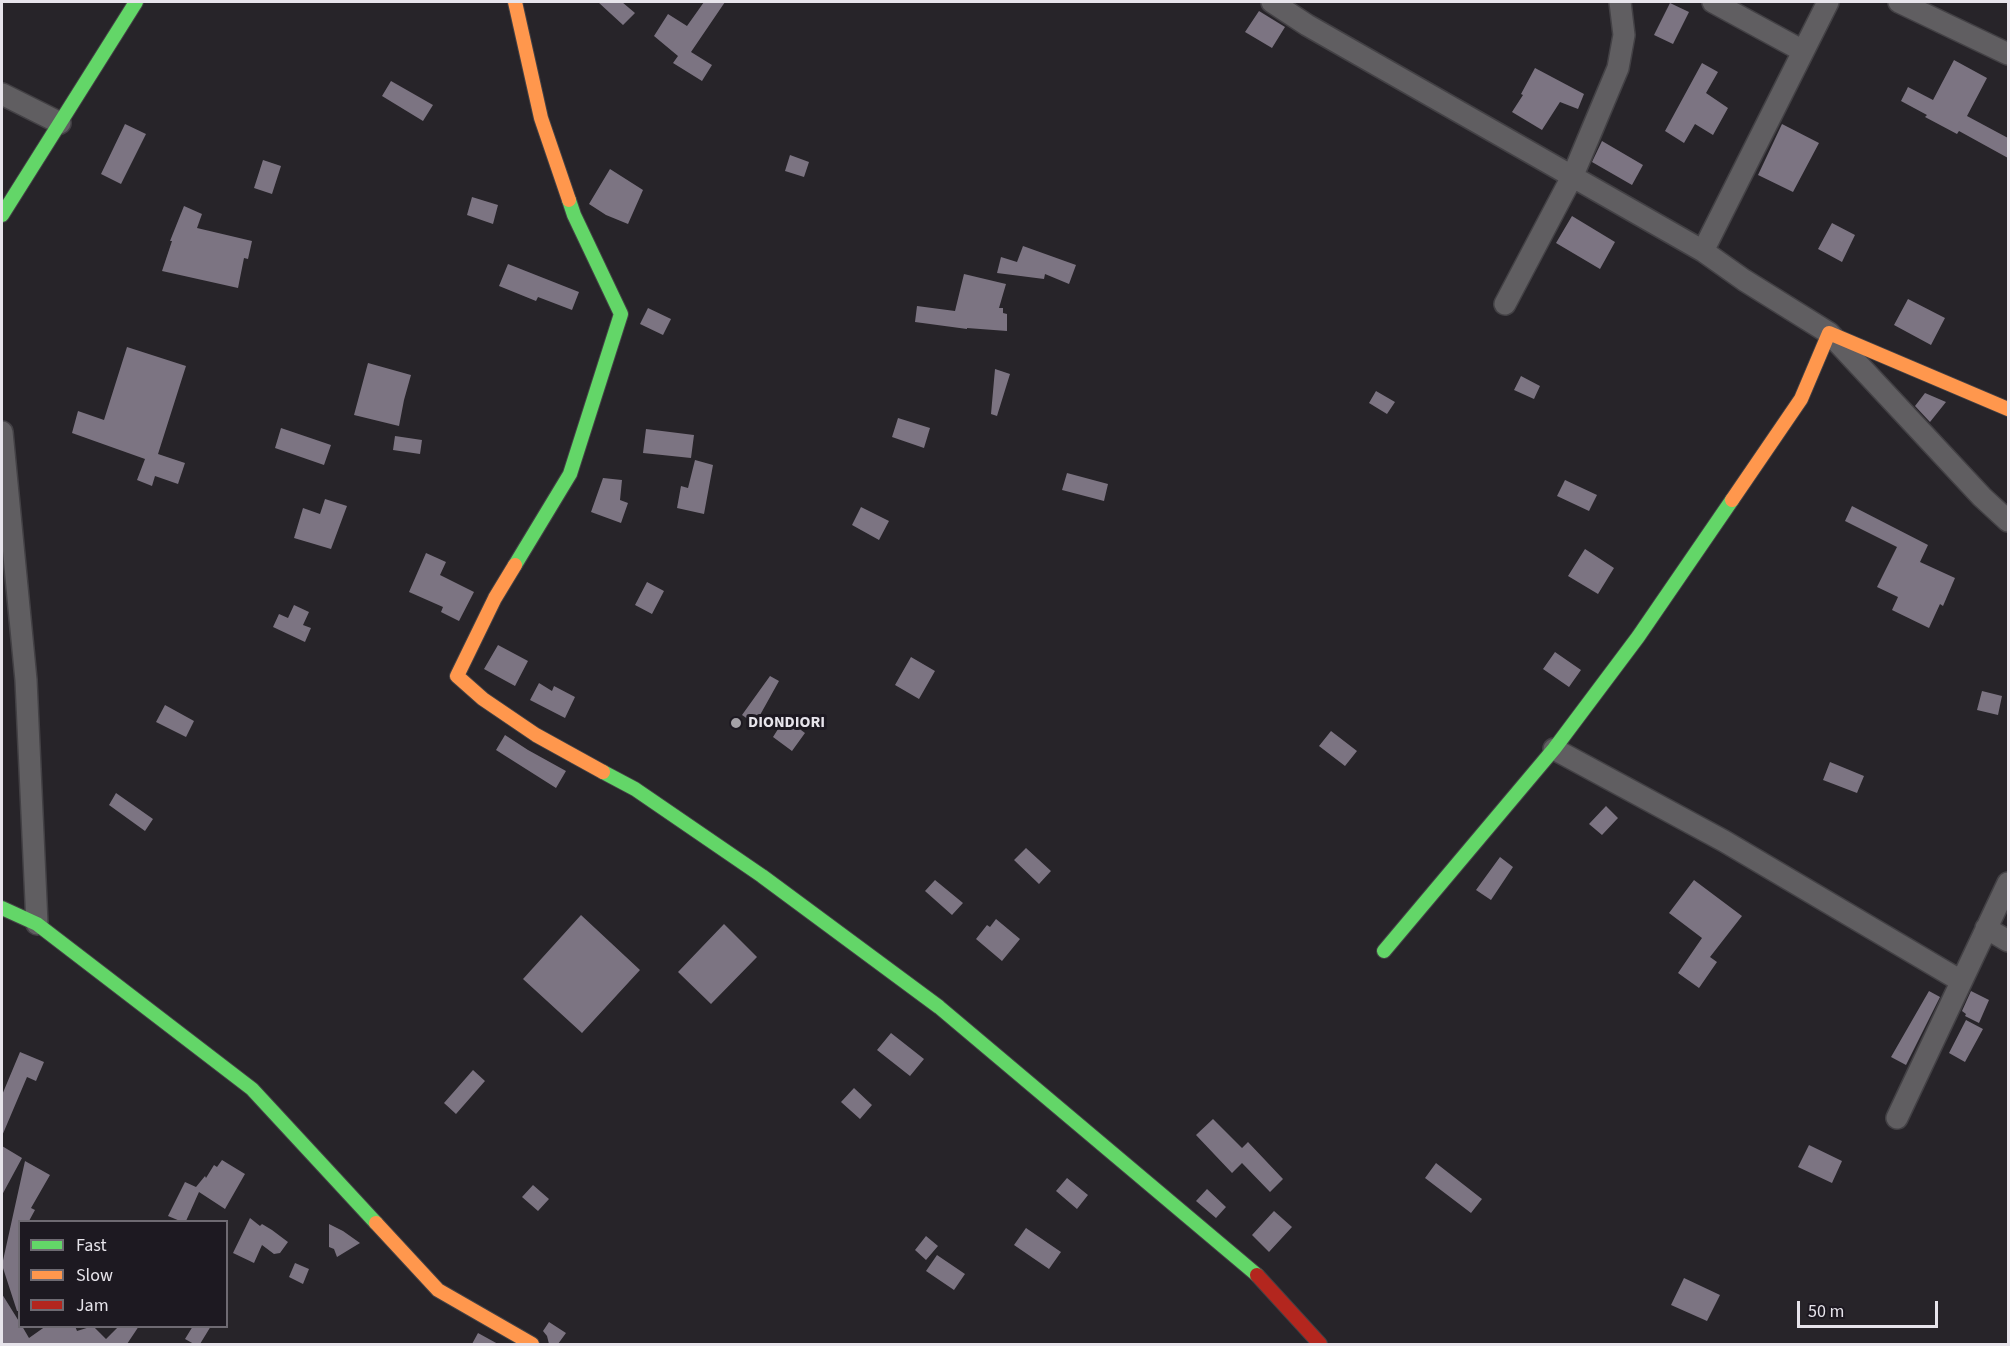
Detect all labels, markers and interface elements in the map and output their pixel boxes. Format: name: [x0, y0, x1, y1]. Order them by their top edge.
place label: DIONDIORI: [748, 713, 825, 733]
marker: DIONDIORI: [729, 716, 743, 730]
legend: [18, 1220, 228, 1328]
text: Fast: [76, 1233, 107, 1258]
text: Slow: [76, 1263, 113, 1288]
scale bar: [1800, 1289, 1941, 1327]
text: Jam: [76, 1293, 109, 1318]
text: 50 m: [1808, 1299, 1844, 1324]

